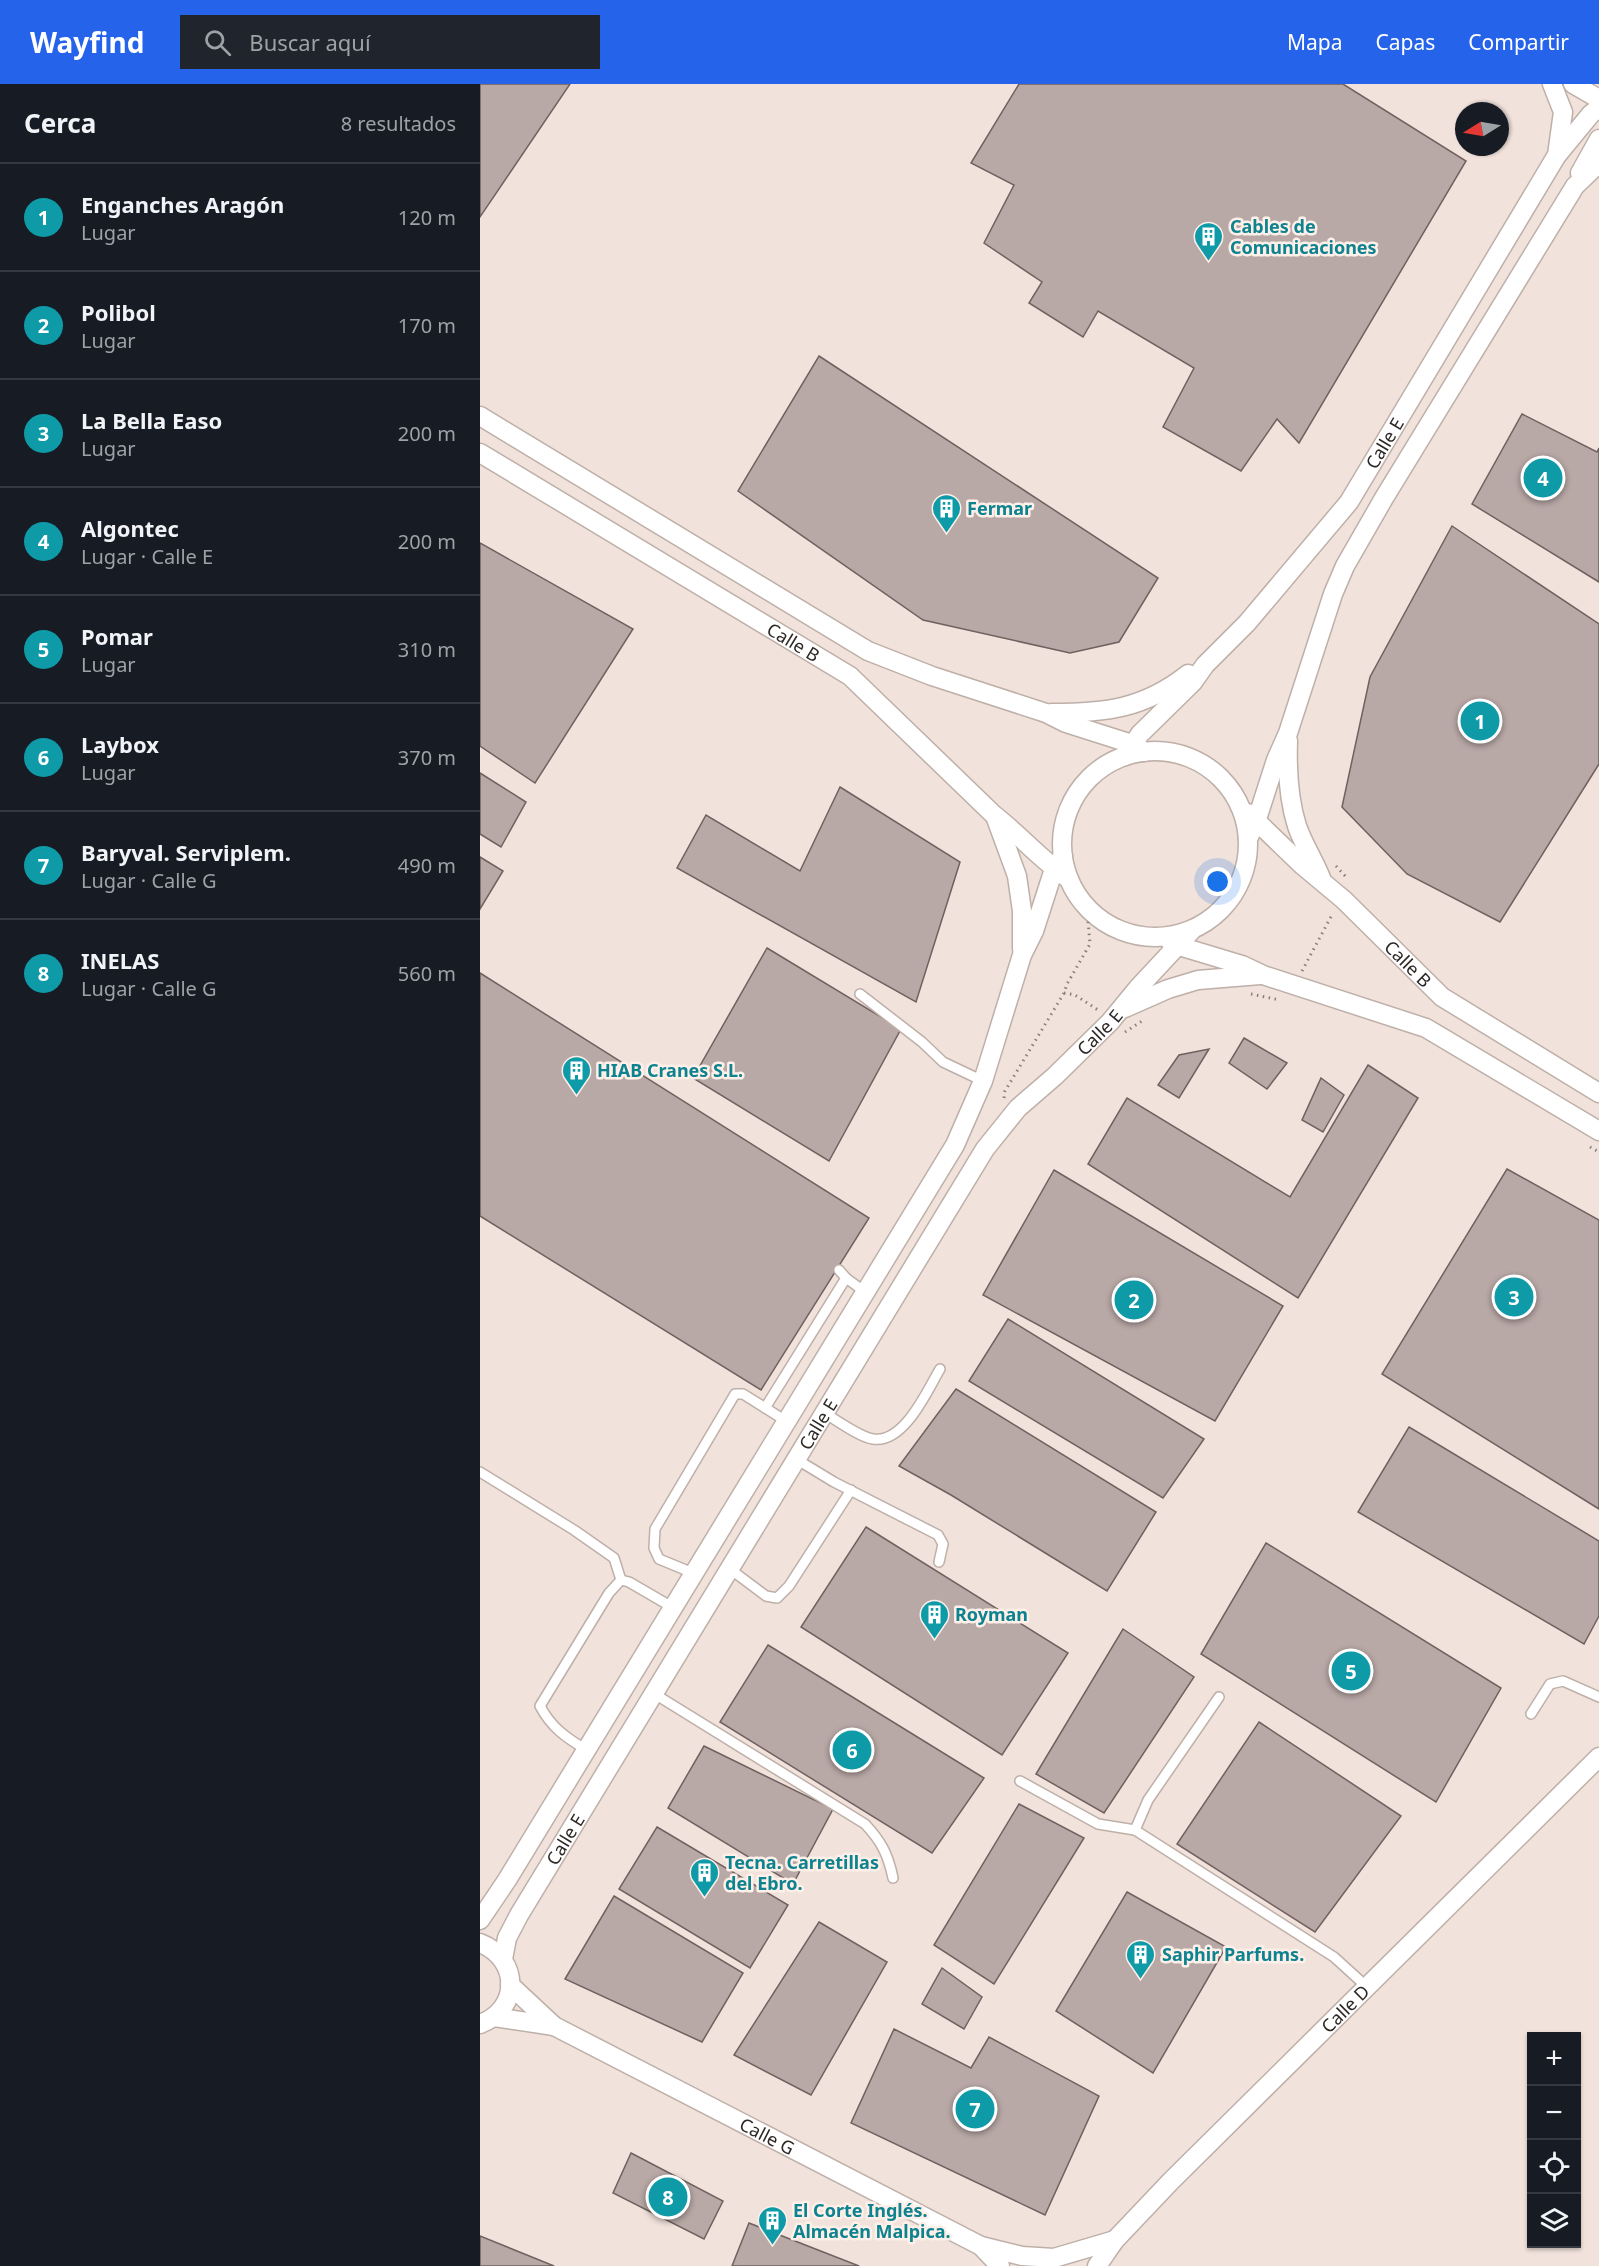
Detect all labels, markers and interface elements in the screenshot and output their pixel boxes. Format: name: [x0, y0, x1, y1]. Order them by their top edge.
search box: [180, 15, 600, 69]
text: Wayfind: [30, 23, 144, 61]
icon: search: [201, 26, 234, 59]
text: Buscar aquí: [249, 27, 371, 57]
text: Mapa: [1287, 28, 1343, 56]
text: Capas: [1376, 28, 1435, 56]
text: Compartir: [1468, 28, 1569, 56]
north arrow: [1455, 102, 1509, 156]
text: Cerca: [24, 105, 96, 141]
text: 8 resultados: [341, 110, 456, 137]
text: Enganches Aragón: [81, 189, 284, 219]
text: 1: [38, 204, 49, 231]
text: 120 m: [398, 204, 456, 231]
place label: Cables de Comunicaciones: [1230, 214, 1377, 259]
text: Lugar: [81, 219, 136, 246]
building icon: Cables de Comunicaciones: [1193, 220, 1225, 262]
text: Polibol: [81, 297, 156, 327]
text: 2: [38, 312, 49, 339]
text: 170 m: [398, 312, 456, 339]
text: Lugar: [81, 327, 136, 354]
text: La Bella Easo: [81, 405, 222, 435]
street label: Calle E: [1360, 413, 1409, 473]
text: 3: [38, 420, 49, 447]
text: 200 m: [398, 420, 456, 447]
text: Lugar: [81, 435, 136, 462]
pin: 4: [1524, 456, 1562, 500]
building icon: Fermar: [930, 492, 962, 534]
place label: Fermar: [967, 496, 1032, 520]
text: Algontec: [81, 513, 179, 543]
text: 4: [38, 528, 49, 555]
text: 200 m: [398, 528, 456, 555]
text: Lugar · Calle E: [81, 543, 213, 570]
street label: Calle B: [763, 617, 824, 667]
text: Pomar: [81, 621, 153, 651]
text: 5: [38, 636, 49, 663]
text: 310 m: [398, 636, 456, 663]
text: Lugar: [81, 651, 136, 678]
pin: 1: [1460, 698, 1500, 744]
text: Laybox: [81, 729, 159, 759]
text: 6: [38, 744, 49, 771]
text: 370 m: [398, 744, 456, 771]
text: Lugar: [81, 759, 136, 786]
text: Baryval. Serviplem.: [81, 837, 291, 867]
text: 7: [38, 852, 49, 879]
text: 490 m: [398, 852, 456, 879]
text: Lugar · Calle G: [81, 867, 217, 894]
your location: [1203, 867, 1232, 896]
street label: Calle B: [1379, 935, 1437, 992]
text: INELAS: [81, 945, 159, 975]
text: 8: [38, 960, 49, 987]
text: 560 m: [398, 960, 456, 987]
text: Lugar · Calle G: [81, 975, 217, 1002]
street label: Calle E: [1071, 1004, 1128, 1060]
building icon: HIAB Cranes S.L.: [560, 1054, 592, 1096]
place label: HIAB Cranes S.L.: [597, 1058, 743, 1082]
pin: 3: [1494, 1274, 1534, 1320]
pin: 2: [1114, 1278, 1154, 1322]
street label: Calle E: [793, 1394, 842, 1454]
building icon: Royman: [918, 1598, 950, 1640]
place label: Royman: [955, 1602, 1028, 1626]
pin: 5: [1332, 1648, 1370, 1694]
pin: 6: [832, 1728, 872, 1772]
street label: Calle E: [540, 1809, 590, 1869]
place label: Tecna. Carretillas del Ebro.: [725, 1850, 879, 1895]
building icon: Tecna. Carretillas del Ebro.: [688, 1856, 720, 1898]
building icon: Saphir Parfums.: [1125, 1938, 1157, 1980]
place label: Saphir Parfums.: [1162, 1942, 1304, 1966]
street label: Calle D: [1316, 1979, 1374, 2038]
map controls: [1527, 2032, 1581, 2248]
button: +: [1527, 2032, 1581, 2086]
pin: 7: [956, 2086, 994, 2132]
button: −: [1527, 2086, 1581, 2140]
street label: Calle G: [736, 2112, 799, 2160]
button: locate: [1527, 2140, 1581, 2194]
pin: 8: [648, 2174, 687, 2220]
button: layers: [1527, 2194, 1581, 2248]
place label: El Corte Inglés. Almacén Malpica.: [793, 2198, 951, 2243]
building icon: El Corte Inglés. Almacén Malpica.: [756, 2204, 788, 2246]

